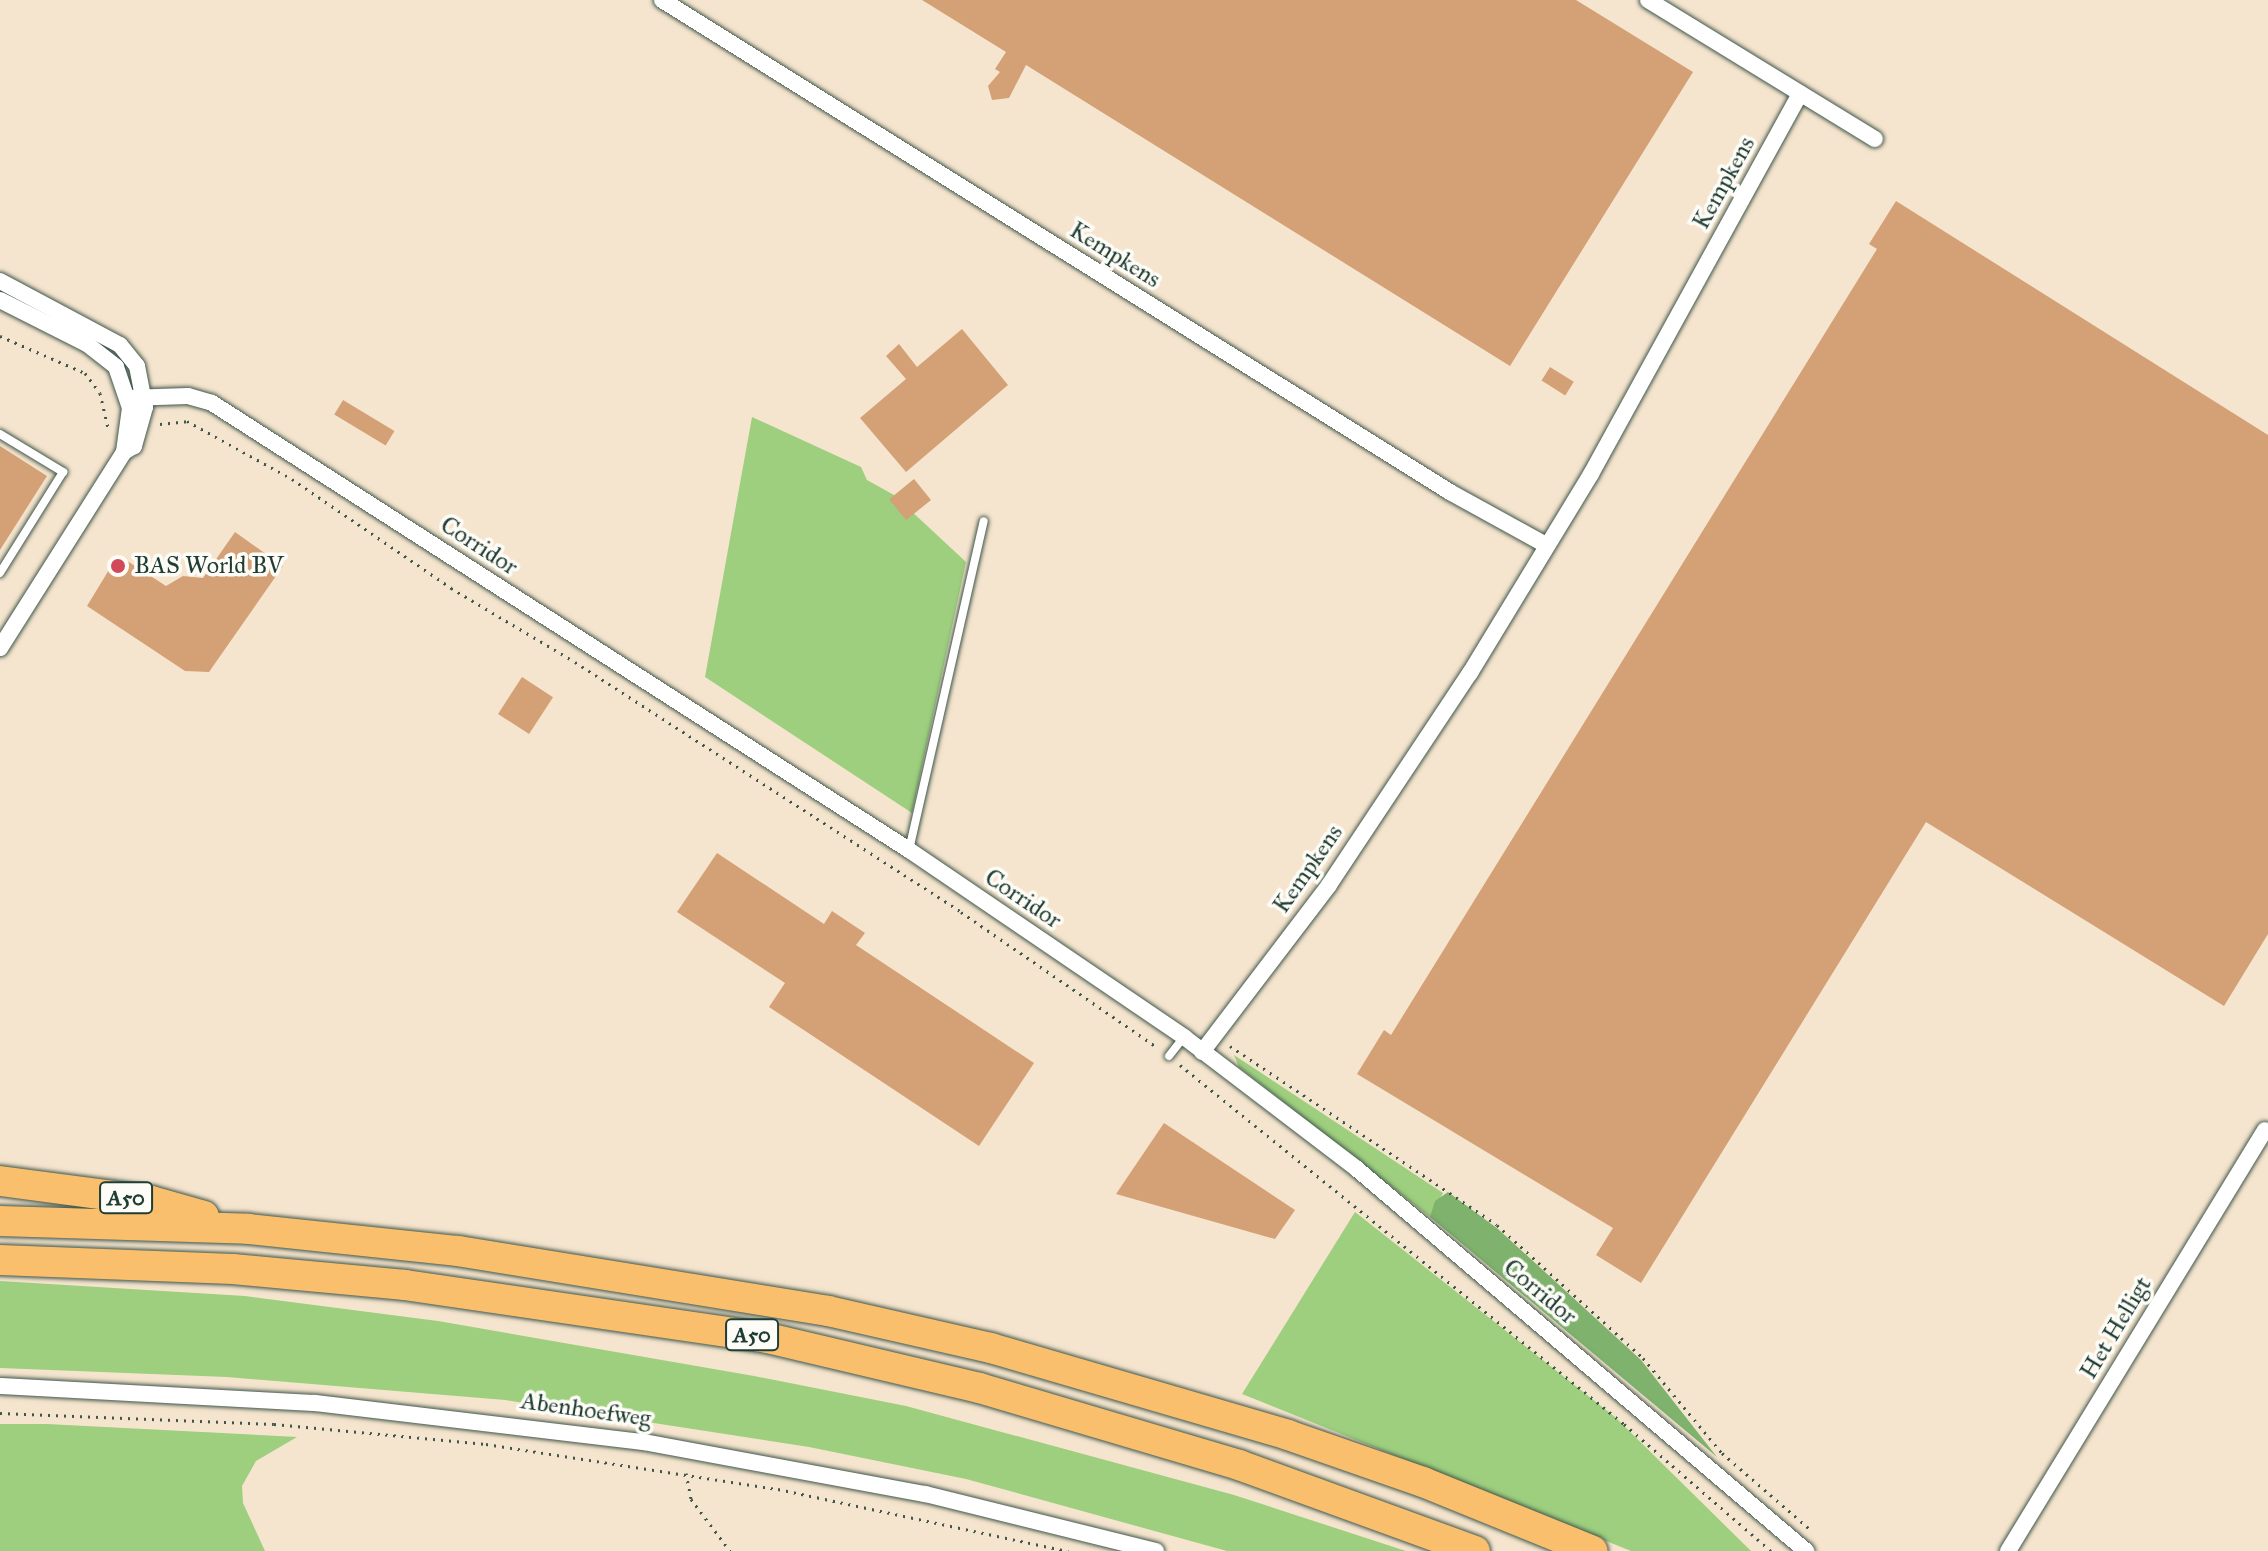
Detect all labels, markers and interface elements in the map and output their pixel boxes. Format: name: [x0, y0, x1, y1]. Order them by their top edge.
street label: Kempkens: [1687, 132, 1761, 234]
street label: Kempkens: [1064, 216, 1166, 294]
street label: Corridor: [435, 510, 523, 582]
place label: BAS World BV: [134, 552, 284, 580]
marker: BAS World BV: [109, 557, 127, 575]
street label: Kempkens: [1267, 819, 1349, 919]
street label: Corridor: [979, 863, 1067, 935]
road number: A50: [98, 1180, 154, 1216]
street label: Corridor: [1498, 1253, 1582, 1331]
street label: Het Helligt: [2074, 1272, 2158, 1384]
road number: A50: [724, 1317, 780, 1353]
street label: Abenhoefweg: [519, 1387, 653, 1433]

